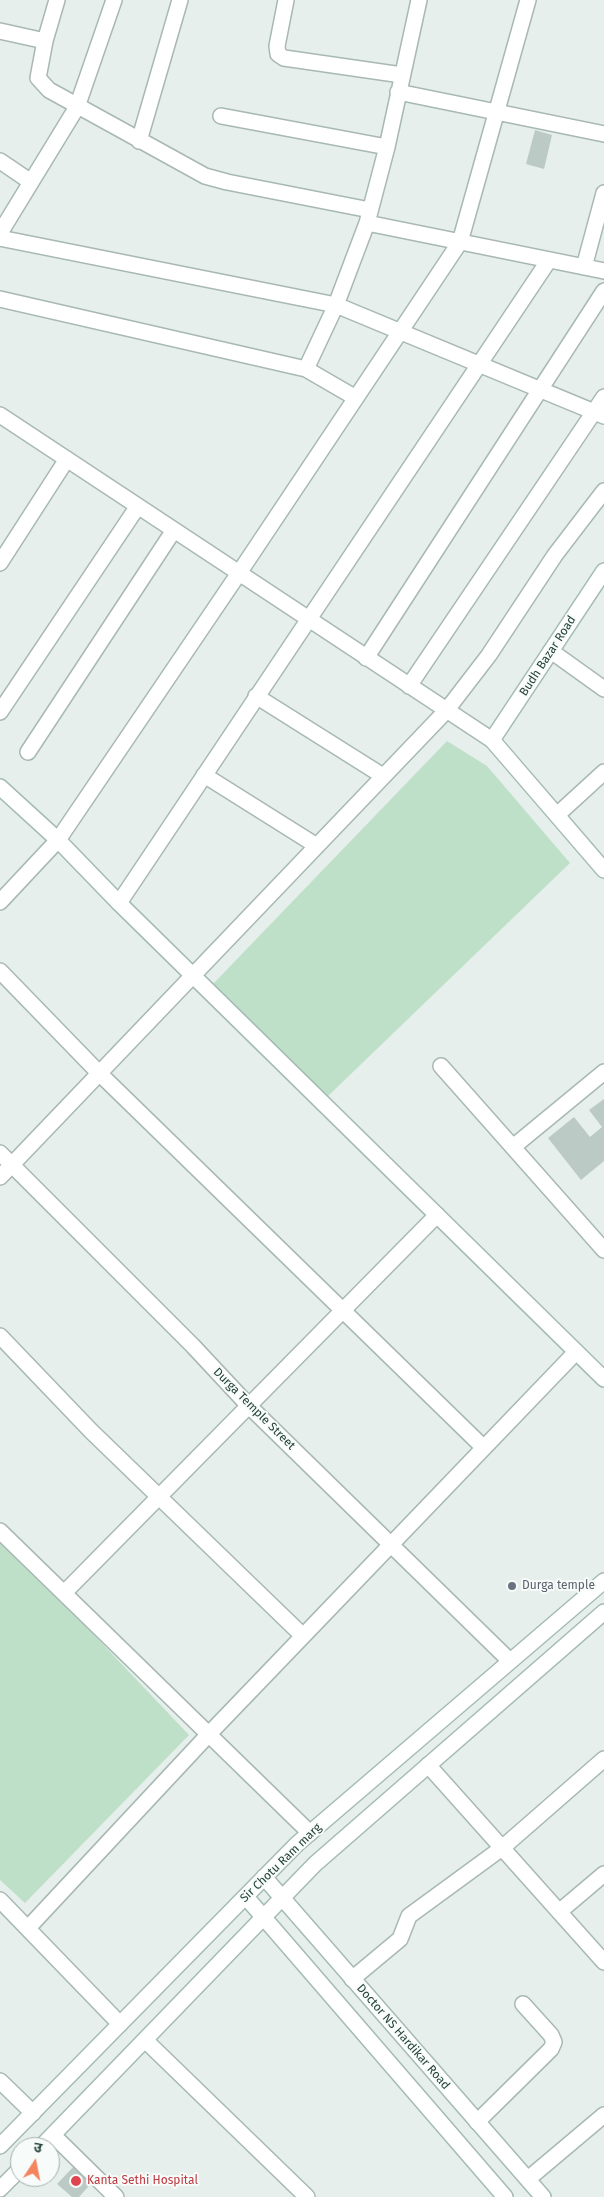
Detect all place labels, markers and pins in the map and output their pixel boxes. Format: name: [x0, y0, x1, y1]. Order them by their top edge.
place label: Durga temple: [522, 1579, 595, 1593]
marker: Durga temple: [506, 1580, 518, 1592]
marker: Kanta Sethi Hospital: [69, 2174, 83, 2188]
place label: Kanta Sethi Hospital: [87, 2174, 198, 2188]

